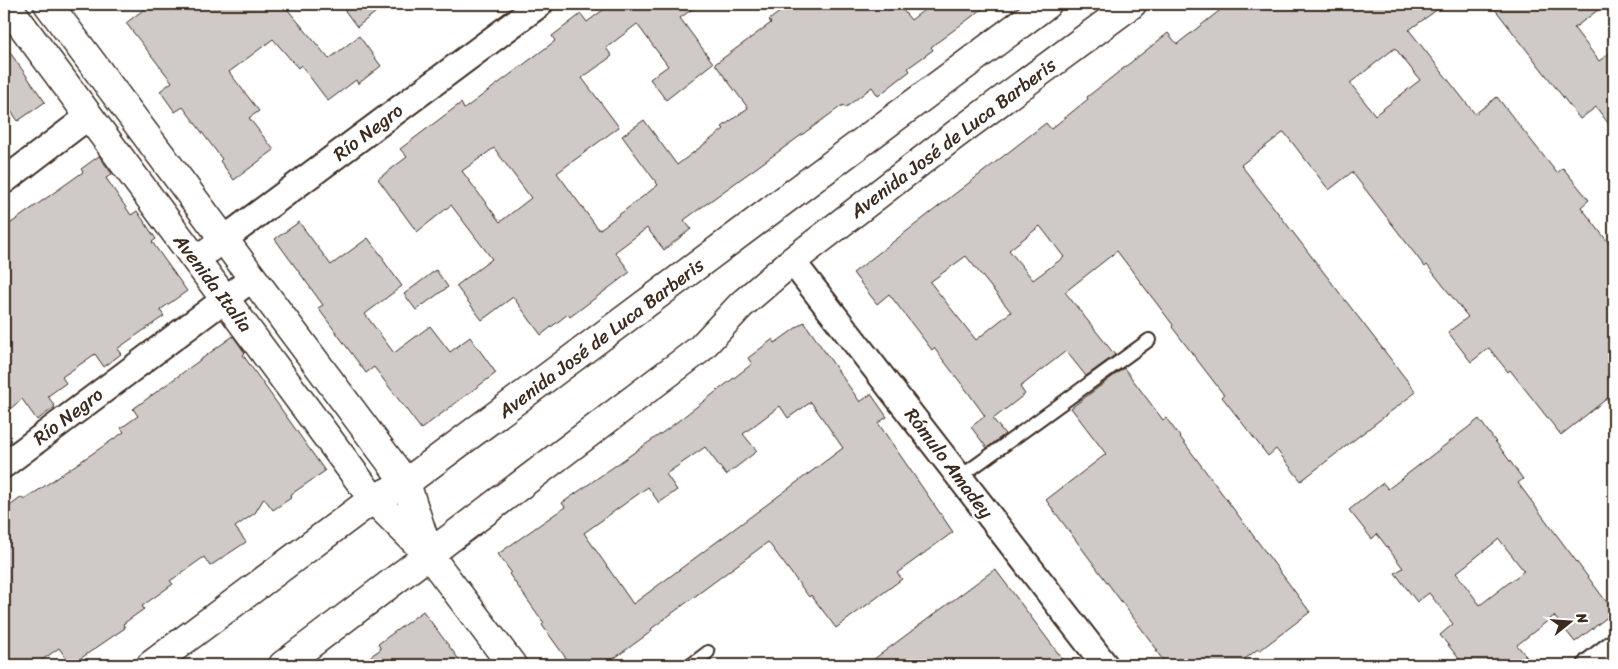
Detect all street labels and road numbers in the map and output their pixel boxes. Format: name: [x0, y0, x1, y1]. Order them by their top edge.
street label: Avenida José de Luca Barberis: [842, 49, 1063, 227]
street label: Río Negro: [326, 94, 410, 170]
street label: Avenida Italia: [164, 226, 262, 340]
street label: Avenida José de Luca Barberis: [490, 249, 711, 427]
street label: Río Negro: [26, 378, 110, 454]
street label: Rómulo Amadey: [896, 400, 1002, 526]

